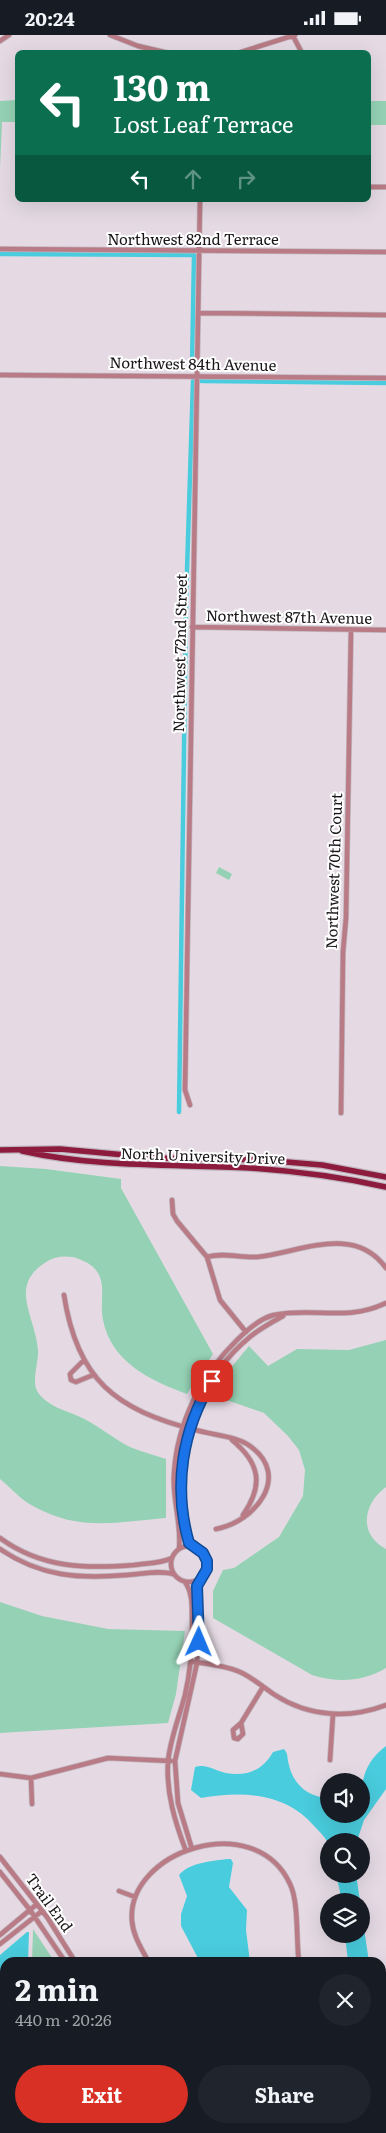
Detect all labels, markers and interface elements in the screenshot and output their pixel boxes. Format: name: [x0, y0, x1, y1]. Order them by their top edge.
text: 20:24: [25, 4, 75, 32]
text: 130 m: [113, 60, 210, 112]
icon: left: [30, 70, 95, 135]
text: Lost Leaf Terrace: [113, 107, 294, 140]
icon: left: [126, 165, 154, 193]
icon: ahead: [179, 165, 207, 193]
icon: right: [232, 165, 260, 193]
street label: Northwest 82nd Terrace: [107, 227, 279, 250]
street label: Northwest 84th Avenue: [109, 350, 277, 376]
street label: Northwest 72nd Street: [166, 573, 192, 733]
street label: Northwest 87th Avenue: [206, 603, 373, 629]
street label: Northwest 70th Court: [319, 793, 347, 949]
street label: North University Drive: [120, 1141, 286, 1169]
pin: [191, 1360, 233, 1402]
icon: arrive: [198, 1367, 226, 1395]
position arrow: [172, 1615, 224, 1667]
map controls: [320, 1773, 370, 1943]
button: sound: [320, 1773, 370, 1823]
button: search: [320, 1833, 370, 1883]
street label: Trail End: [21, 1868, 79, 1936]
button: layers: [320, 1893, 370, 1943]
text: 2 min: [15, 1966, 99, 2010]
button: close: [319, 1974, 371, 2026]
text: 440 m · 20:26: [15, 2007, 112, 2031]
button: Exit: [15, 2065, 188, 2123]
button: Share: [198, 2065, 371, 2123]

